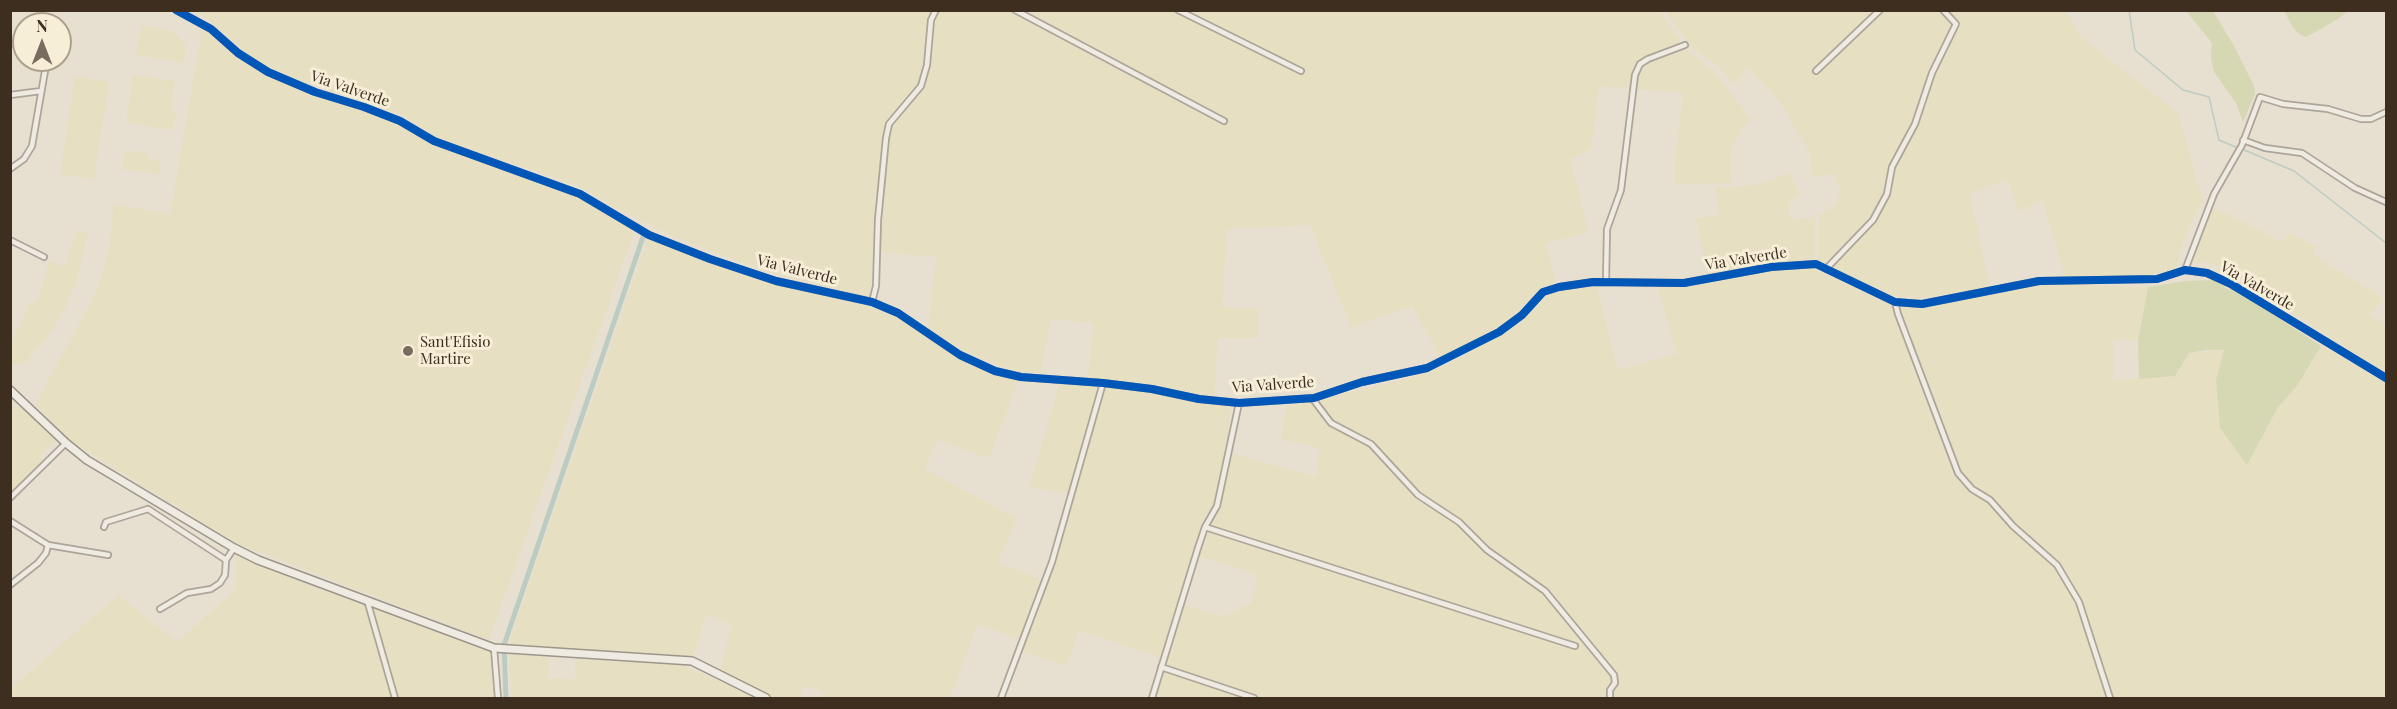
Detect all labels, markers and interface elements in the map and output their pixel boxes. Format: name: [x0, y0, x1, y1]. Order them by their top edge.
north arrow: [12, 12, 72, 72]
text: N: [36, 15, 48, 36]
street label: Via Valverde: [308, 67, 392, 111]
street label: Via Valverde: [1704, 244, 1788, 274]
street label: Via Valverde: [755, 251, 839, 289]
street label: Via Valverde: [2217, 258, 2297, 314]
place label: Sant'Efisio Martire: [420, 333, 490, 368]
marker: Sant'Efisio Martire: [401, 344, 415, 358]
street label: Via Valverde: [1231, 373, 1315, 397]

